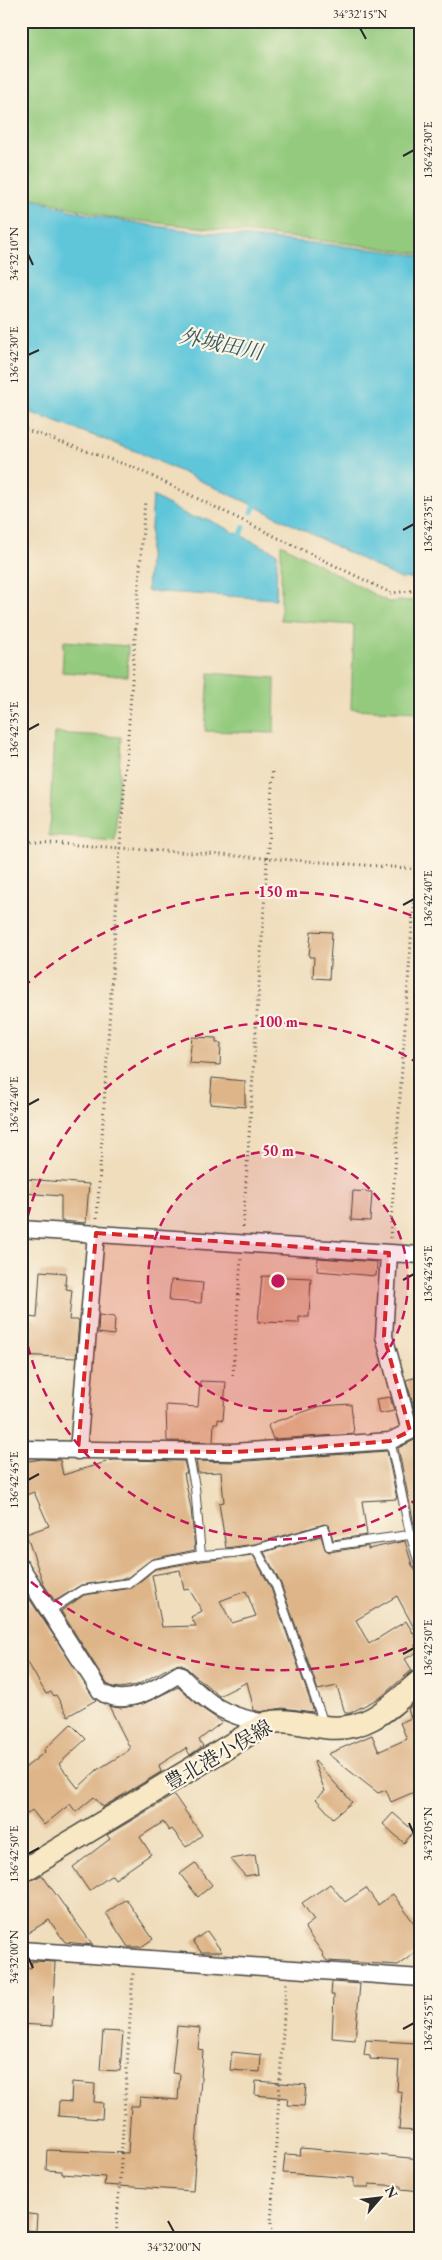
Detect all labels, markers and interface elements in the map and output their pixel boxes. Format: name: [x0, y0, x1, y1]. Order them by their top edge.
text: 34°32'15"N: [333, 6, 387, 22]
text: 136°42'30"E: [420, 121, 436, 178]
text: 34°32'10"N: [6, 227, 22, 281]
water label: 外城田川: [177, 322, 267, 366]
text: 136°42'30"E: [6, 326, 22, 383]
text: 136°42'35"E: [420, 495, 436, 552]
text: 136°42'35"E: [6, 701, 22, 758]
text: 136°42'40"E: [420, 870, 436, 927]
text: 150 m: [258, 882, 298, 901]
text: 100 m: [258, 1012, 298, 1031]
text: 136°42'40"E: [6, 1076, 22, 1133]
text: 50 m: [262, 1141, 294, 1160]
text: 136°42'45"E: [420, 1245, 436, 1302]
centre of rings: [269, 1272, 287, 1290]
text: 136°42'45"E: [6, 1451, 22, 1508]
text: 136°42'50"E: [420, 1619, 436, 1676]
street label: 豊北港小俣線: [160, 1714, 276, 1796]
text: 34°32'05"N: [420, 1807, 436, 1861]
text: 136°42'50"E: [6, 1825, 22, 1882]
text: 34°32'00"N: [6, 1930, 22, 1984]
text: 136°42'55"E: [420, 1994, 436, 2051]
north arrow: [354, 2172, 404, 2222]
text: N: [381, 2183, 402, 2202]
text: 34°32'00"N: [147, 2239, 201, 2255]

